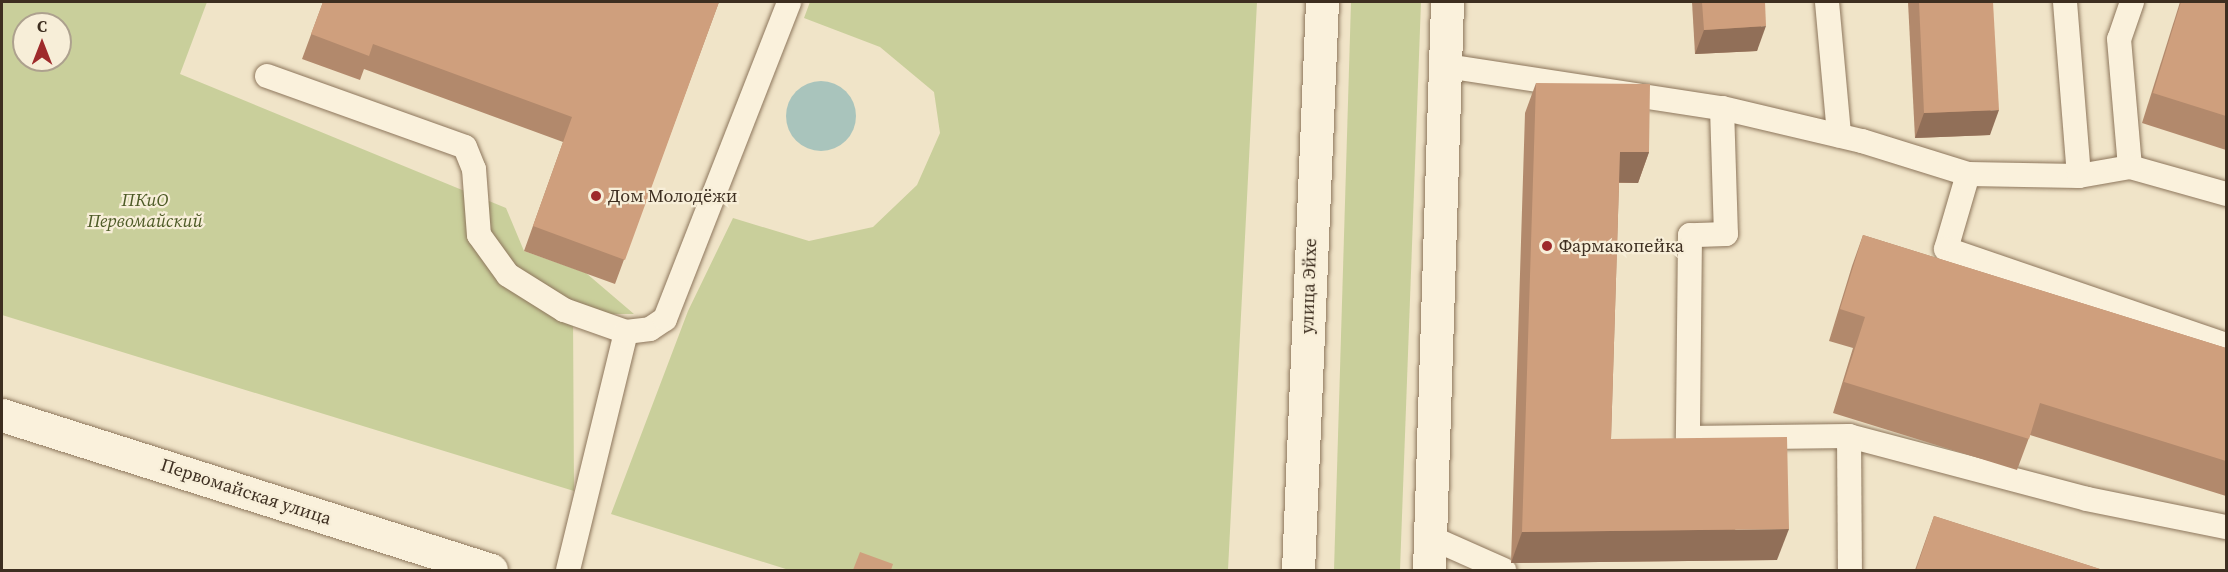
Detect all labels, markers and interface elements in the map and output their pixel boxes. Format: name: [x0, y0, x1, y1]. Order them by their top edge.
north arrow: [12, 12, 72, 72]
text: С: [37, 15, 47, 37]
place label: Дом Молодёжи: [608, 185, 737, 207]
marker: Дом Молодёжи: [589, 189, 603, 203]
park label: ПКиО Первомайский: [87, 190, 203, 232]
place label: Фармакопейка: [1559, 235, 1684, 257]
street label: улица Эйхе: [1297, 238, 1321, 334]
marker: Фармакопейка: [1540, 239, 1554, 253]
street label: Первомайская улица: [158, 454, 334, 530]

